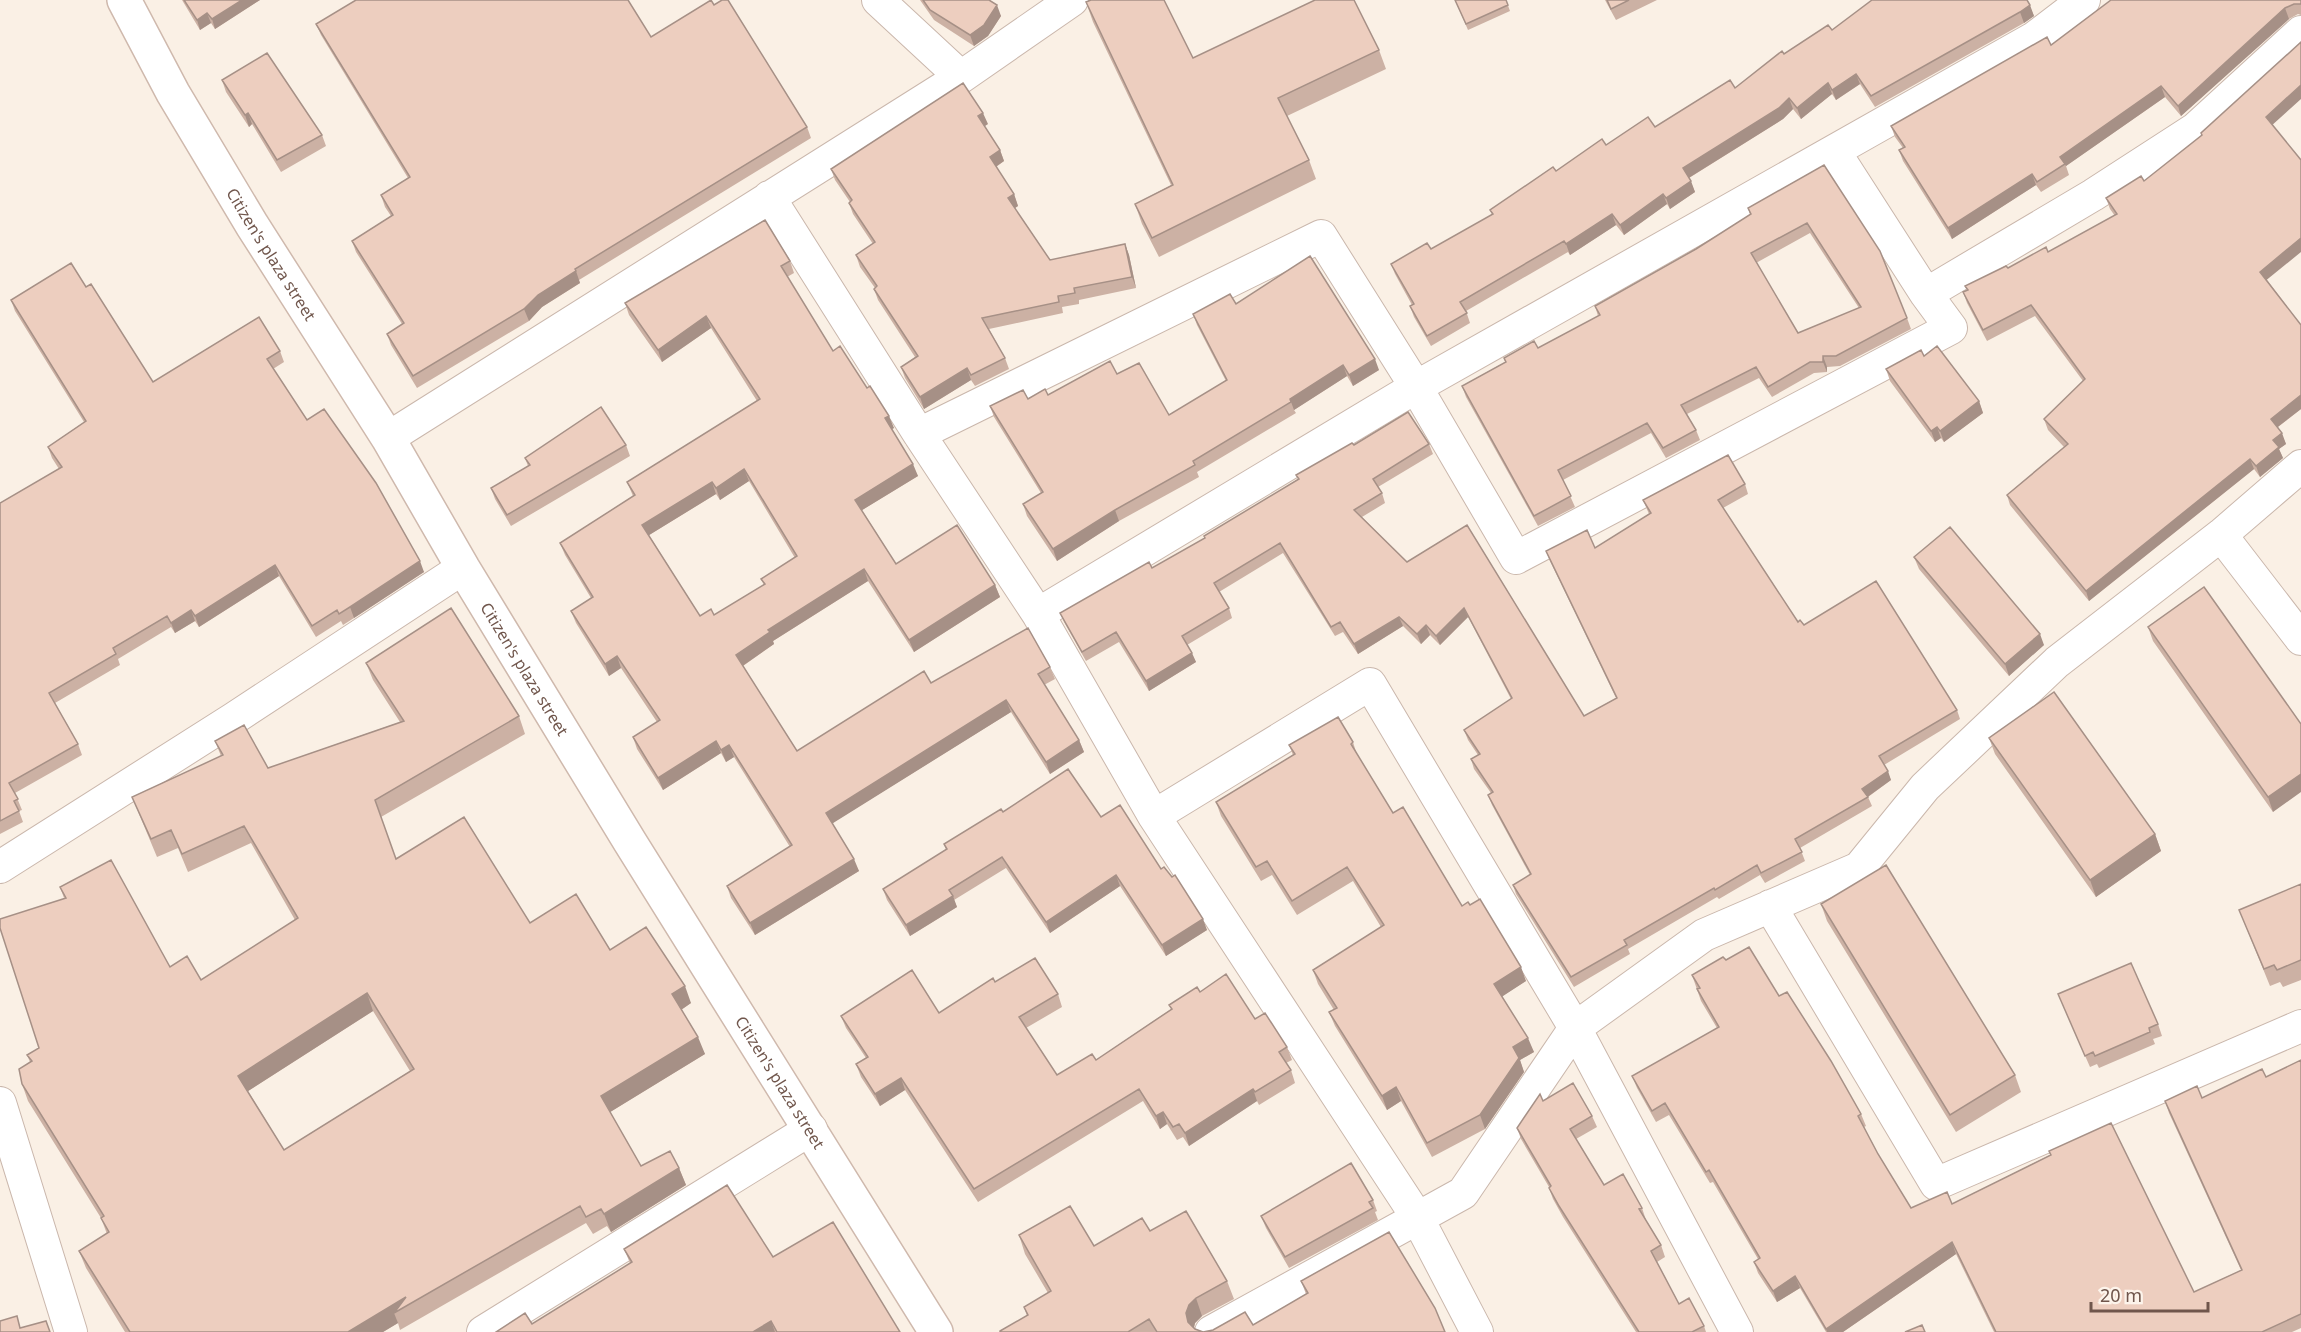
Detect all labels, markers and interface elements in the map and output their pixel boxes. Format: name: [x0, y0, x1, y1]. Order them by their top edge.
street label: Citizen's plaza street: [221, 184, 321, 325]
street label: Citizen's plaza street: [475, 598, 574, 740]
street label: Citizen's plaza street: [730, 1012, 830, 1153]
scale bar: [2091, 1275, 2208, 1313]
text: 20 m: [2100, 1283, 2142, 1307]

